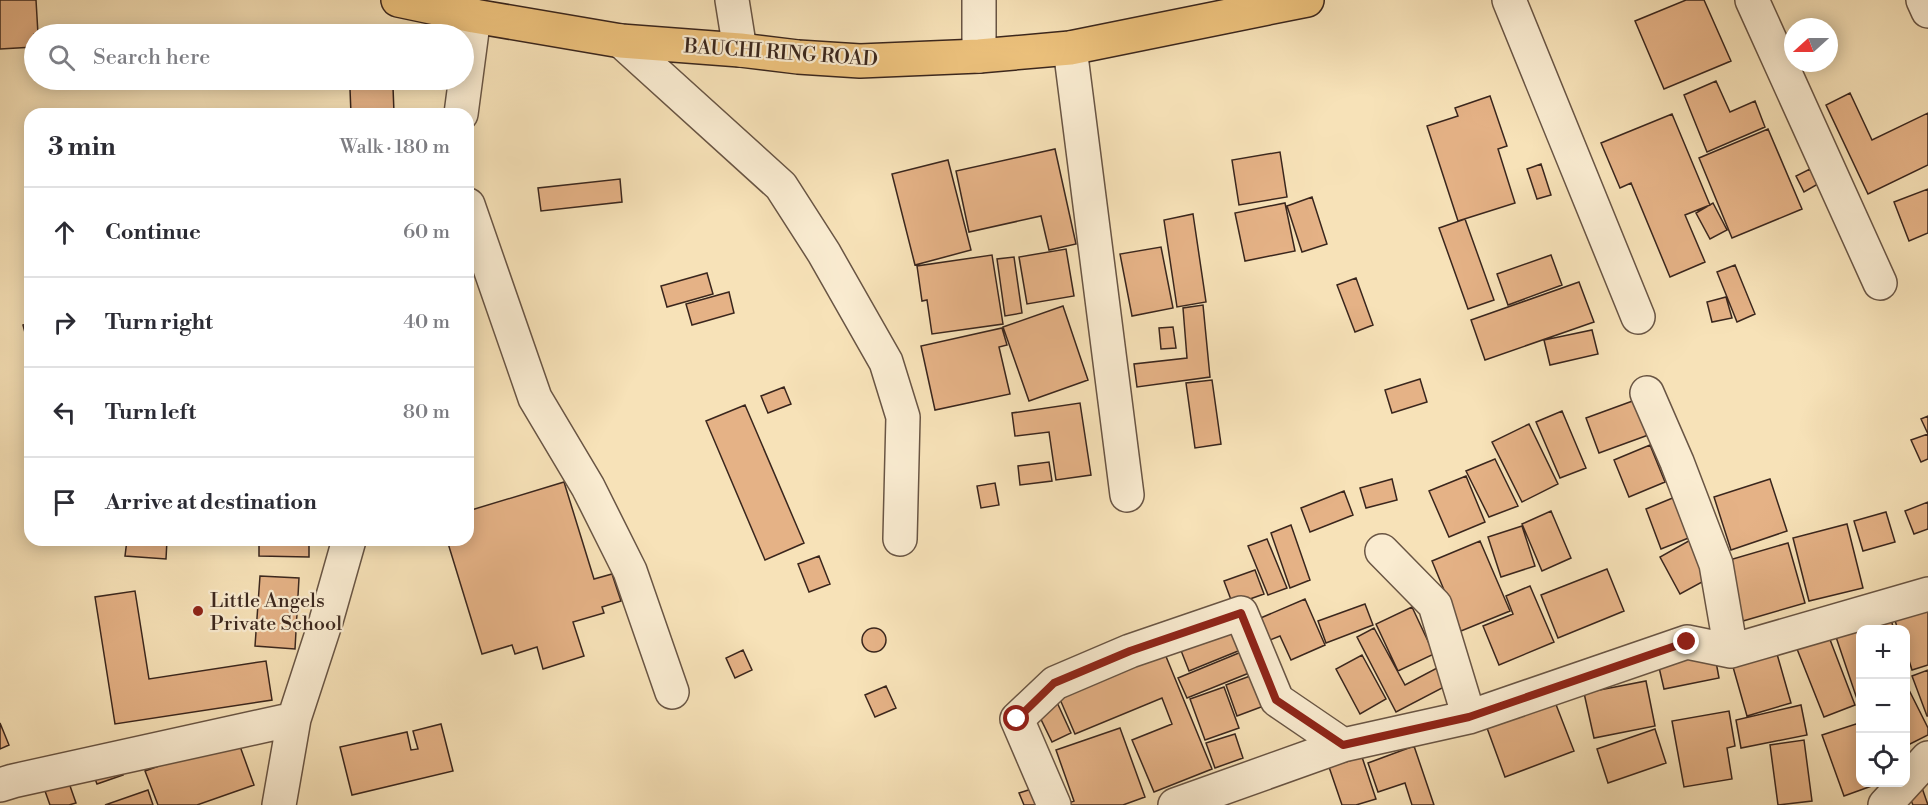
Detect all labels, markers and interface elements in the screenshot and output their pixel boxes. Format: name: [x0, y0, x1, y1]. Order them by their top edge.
north arrow: [1784, 18, 1838, 72]
search box: [24, 24, 474, 90]
street label: BAUCHI RING ROAD: [682, 34, 879, 73]
icon: search: [45, 41, 78, 74]
text: Search here: [93, 44, 210, 71]
text: 3 min: [48, 131, 116, 163]
text: Walk · 180 m: [340, 135, 450, 160]
icon: ahead: [48, 216, 81, 249]
text: Continue: [105, 219, 201, 246]
text: 60 m: [403, 220, 450, 245]
icon: right: [48, 306, 81, 339]
text: Turn right: [105, 309, 213, 336]
text: 40 m: [403, 310, 450, 335]
icon: left: [48, 396, 81, 429]
text: Turn left: [105, 399, 196, 426]
text: 80 m: [403, 400, 450, 425]
icon: arrive: [48, 486, 81, 519]
text: Arrive at destination: [105, 489, 317, 516]
place label: Little Angels Private School: [210, 589, 342, 637]
marker: Little Angels Private School: [191, 604, 205, 618]
map controls: [1856, 625, 1910, 787]
button: +: [1856, 625, 1910, 679]
route end: [1673, 628, 1699, 654]
button: −: [1856, 679, 1910, 733]
route start: [1003, 705, 1029, 731]
button: locate: [1856, 733, 1910, 787]

